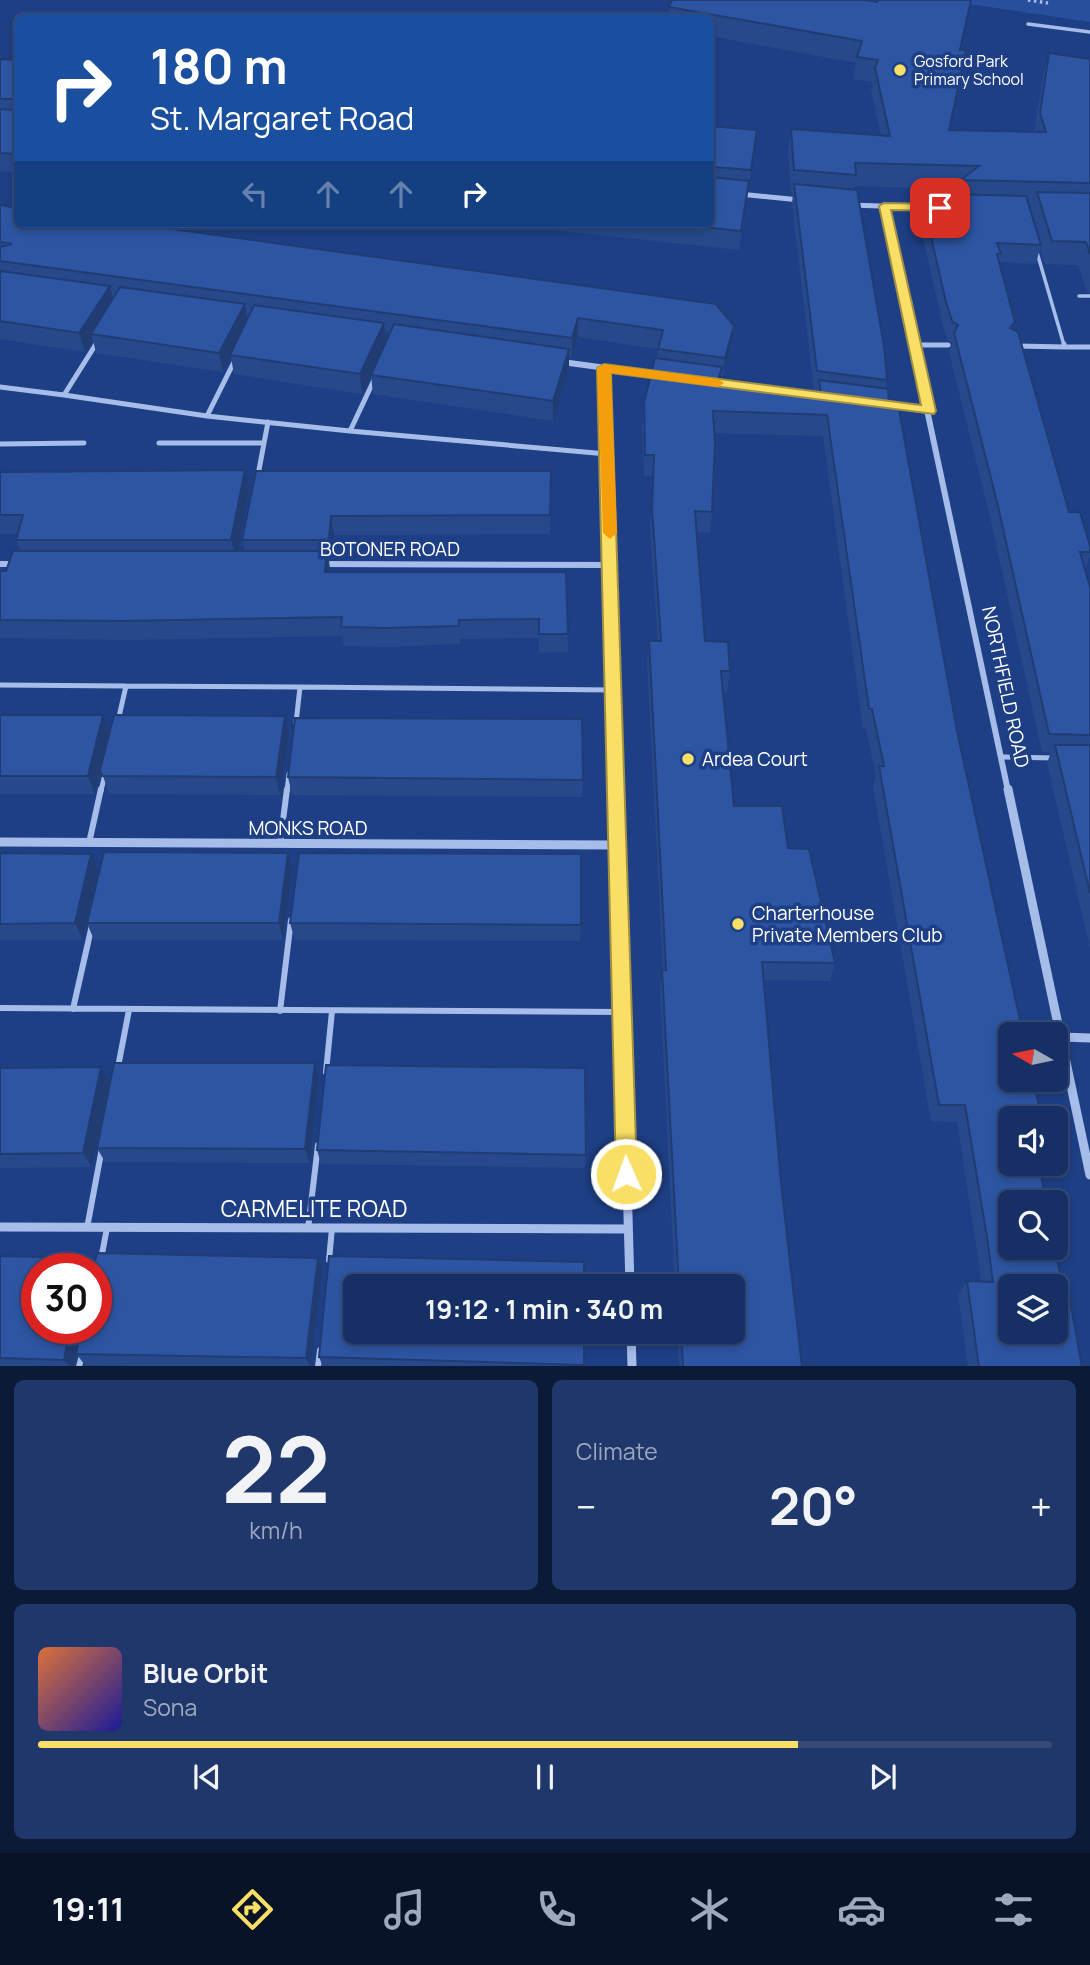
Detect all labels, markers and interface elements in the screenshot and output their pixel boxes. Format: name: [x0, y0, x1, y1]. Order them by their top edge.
text: 180 m: [150, 32, 288, 99]
icon: right: [35, 42, 126, 133]
place label: Gosford Park Primary School: [914, 50, 1024, 90]
marker: Gosford Park Primary School: [892, 62, 908, 78]
text: St. Margaret Road: [150, 96, 414, 140]
icon: left: [236, 175, 274, 213]
icon: ahead: [309, 175, 347, 213]
icon: ahead: [382, 175, 420, 213]
icon: right: [455, 175, 493, 213]
pin: [910, 178, 970, 238]
icon: arrive: [921, 189, 959, 227]
street label: BOTONER ROAD: [320, 536, 460, 562]
street label: NORTHFIELD ROAD: [976, 604, 1036, 770]
place label: Ardea Court: [702, 746, 808, 772]
marker: Ardea Court: [680, 751, 696, 767]
street label: MONKS ROAD: [248, 815, 368, 841]
place label: Charterhouse Private Members Club: [752, 900, 943, 948]
marker: Charterhouse Private Members Club: [730, 916, 746, 932]
north arrow: [998, 1022, 1068, 1092]
map controls: [998, 1022, 1068, 1344]
button: sound: [998, 1106, 1068, 1176]
position arrow: [589, 1137, 663, 1211]
button: search: [998, 1190, 1068, 1260]
street label: CARMELITE ROAD: [221, 1192, 407, 1224]
speed limit sign: 30: [21, 1253, 112, 1344]
button: layers: [998, 1274, 1068, 1344]
text: 19:12 · 1 min · 340 m: [425, 1291, 663, 1327]
text: 22: [222, 1406, 330, 1530]
text: Climate: [576, 1435, 658, 1467]
text: 20°: [769, 1470, 858, 1541]
text: −: [576, 1480, 597, 1532]
text: +: [1030, 1480, 1052, 1532]
text: km/h: [249, 1514, 303, 1546]
text: Blue Orbit: [143, 1655, 268, 1691]
text: Sona: [143, 1691, 197, 1723]
icon: previous: [188, 1758, 226, 1796]
icon: pause: [526, 1758, 564, 1796]
icon: next: [864, 1758, 902, 1796]
icon: directions: [228, 1885, 277, 1934]
icon: music: [380, 1885, 429, 1934]
icon: phone: [532, 1885, 581, 1934]
icon: climate: [685, 1885, 734, 1934]
icon: car: [837, 1885, 886, 1934]
icon: filters: [989, 1885, 1038, 1934]
text: 19:11: [52, 1887, 125, 1931]

